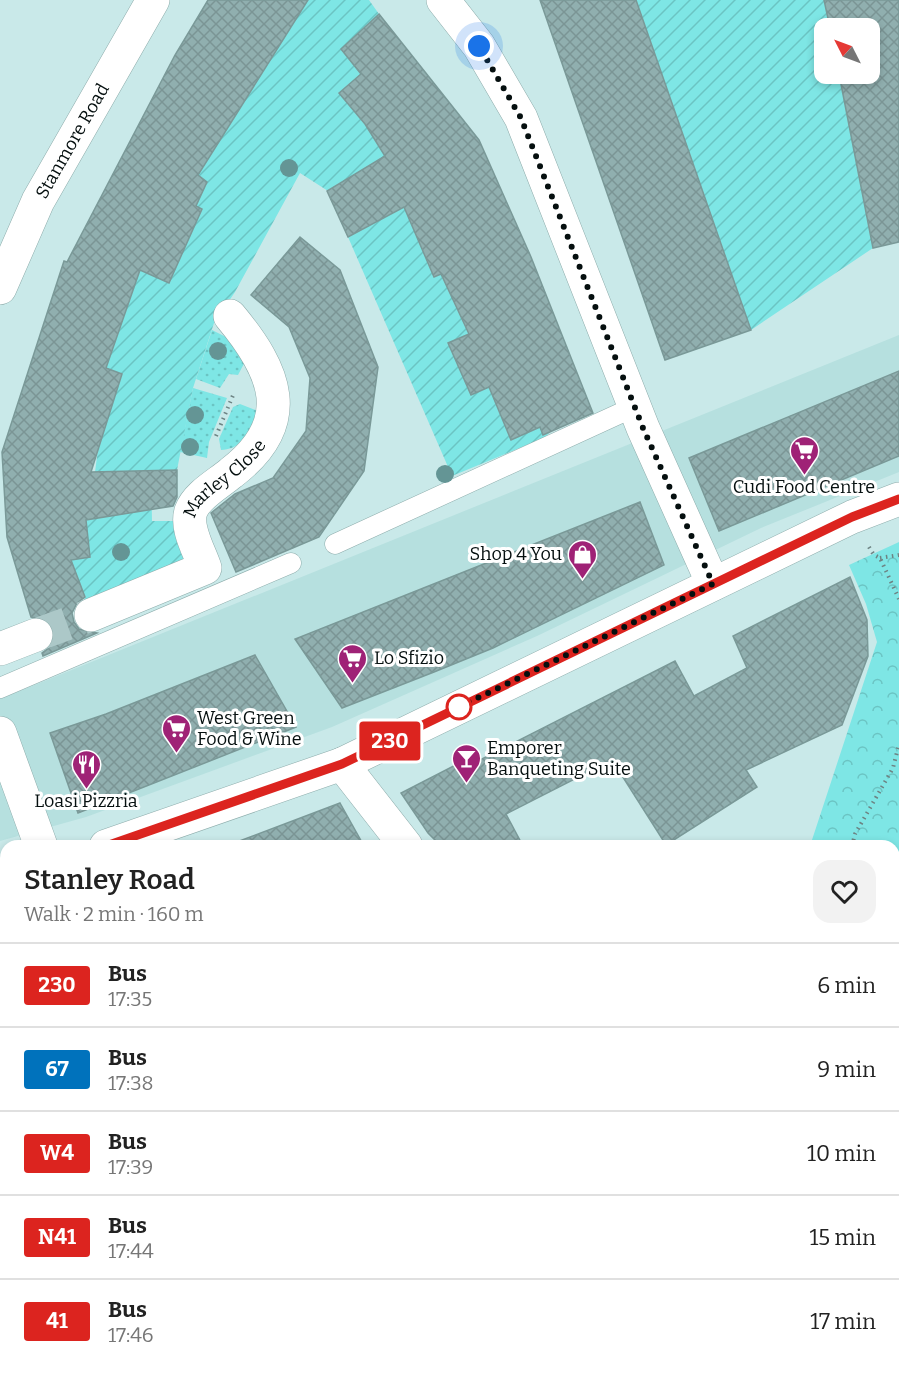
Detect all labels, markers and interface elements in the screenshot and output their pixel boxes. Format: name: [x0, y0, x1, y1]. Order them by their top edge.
north arrow: [814, 18, 880, 84]
map controls: [814, 18, 880, 84]
your location: [464, 31, 494, 61]
street label: Stanmore Road: [31, 79, 114, 203]
supermarket icon: Cudi Food Centre: [788, 434, 820, 476]
street label: Marley Close: [178, 435, 271, 521]
place label: Cudi Food Centre: [733, 476, 875, 498]
shop icon: Shop 4 You: [567, 538, 599, 580]
place label: Shop 4 You: [470, 543, 562, 565]
supermarket icon: Lo Sfizio: [337, 642, 369, 684]
place label: Lo Sfizio: [374, 647, 444, 669]
unlabelled marker: [446, 694, 472, 720]
place label: West Green Food & Wine: [197, 707, 302, 750]
supermarket icon: West Green Food & Wine: [160, 712, 192, 754]
line badge: 230: [356, 722, 424, 760]
text: 230: [371, 728, 409, 754]
place label: Emporer Banqueting Suite: [487, 737, 631, 780]
bar icon: Emporer Banqueting Suite: [450, 742, 482, 784]
restaurant icon: Loasi Pizzria: [70, 748, 102, 790]
place label: Loasi Pizzria: [34, 790, 138, 812]
button: heart: [813, 860, 876, 923]
text: Stanley Road: [24, 863, 195, 896]
text: Walk · 2 min · 160 m: [24, 902, 204, 926]
text: Bus: [108, 960, 147, 987]
text: 230: [38, 972, 76, 998]
text: 6 min: [817, 972, 876, 999]
text: 17:35: [108, 987, 152, 1011]
text: Bus: [108, 1044, 147, 1071]
text: 67: [45, 1056, 69, 1082]
text: 9 min: [817, 1056, 876, 1083]
text: 17:38: [108, 1071, 154, 1095]
text: Bus: [108, 1128, 147, 1155]
text: W4: [40, 1140, 74, 1166]
text: 10 min: [807, 1140, 876, 1167]
text: 17:39: [108, 1155, 153, 1179]
text: Bus: [108, 1212, 147, 1239]
text: N41: [38, 1224, 76, 1250]
text: 15 min: [809, 1224, 876, 1251]
text: 17:44: [108, 1239, 154, 1263]
text: Bus: [108, 1296, 147, 1323]
text: 41: [46, 1308, 68, 1334]
text: 17 min: [810, 1308, 876, 1335]
text: 17:46: [108, 1323, 154, 1347]

